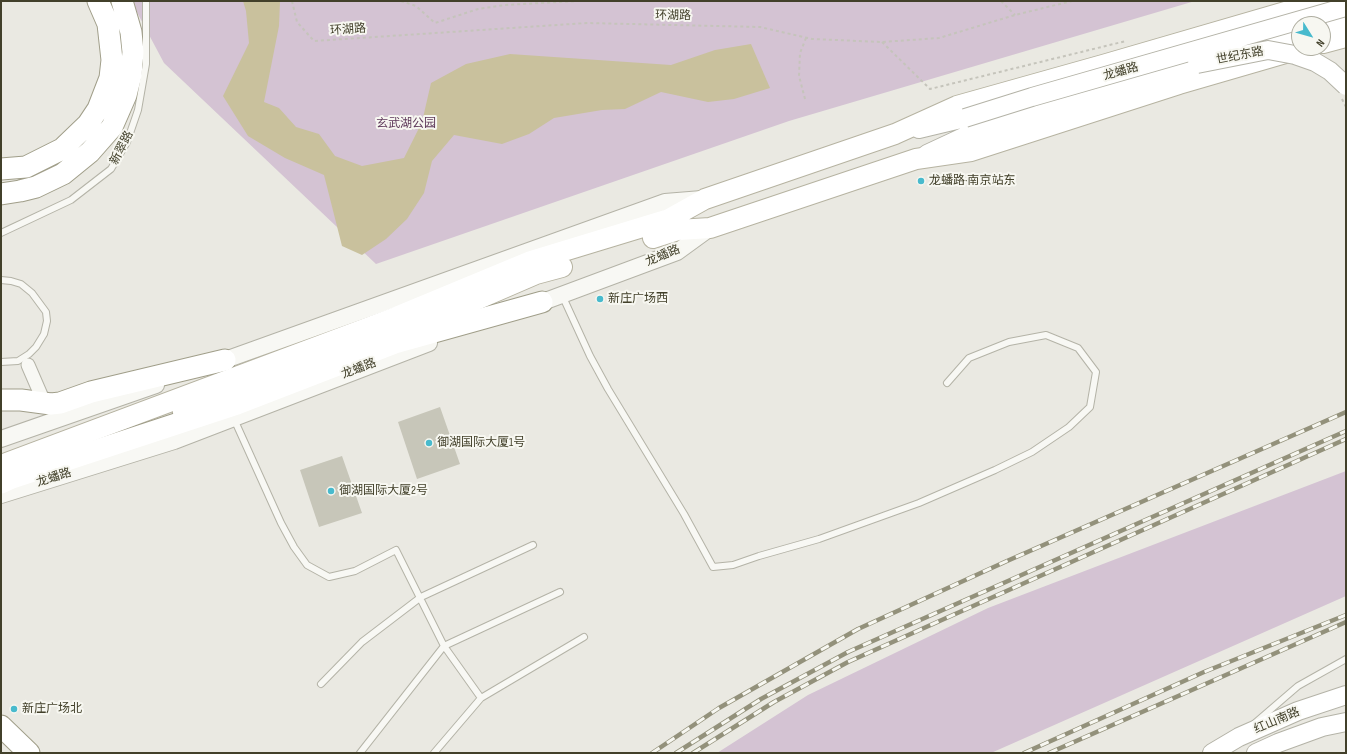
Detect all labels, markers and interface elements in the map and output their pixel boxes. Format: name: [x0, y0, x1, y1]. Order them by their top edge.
street label: 环湖路: [655, 8, 691, 24]
north arrow: [1291, 16, 1331, 56]
street label: 环湖路: [330, 22, 366, 38]
text: N: [1313, 37, 1327, 49]
street label: 世纪东路: [1215, 44, 1265, 68]
street label: 龙蟠路: [1102, 60, 1140, 84]
park label: 玄武湖公园: [376, 117, 436, 131]
street label: 新翠路: [107, 129, 137, 167]
place label: 龙蟠路·南京站东: [929, 174, 1015, 188]
marker: 龙蟠路·南京站东: [916, 176, 926, 186]
street label: 龙蟠路: [644, 242, 682, 270]
place label: 新庄广场西: [608, 292, 668, 306]
marker: 新庄广场西: [595, 294, 605, 304]
street label: 龙蟠路: [340, 356, 378, 382]
place label: 御湖国际大厦1号: [437, 436, 525, 450]
marker: 御湖国际大厦1号: [424, 438, 434, 448]
street label: 龙蟠路: [35, 466, 73, 490]
place label: 御湖国际大厦2号: [339, 484, 428, 498]
marker: 御湖国际大厦2号: [326, 486, 336, 496]
place label: 新庄广场北: [22, 702, 82, 716]
marker: 新庄广场北: [9, 704, 19, 714]
street label: 红山南路: [1252, 705, 1302, 737]

